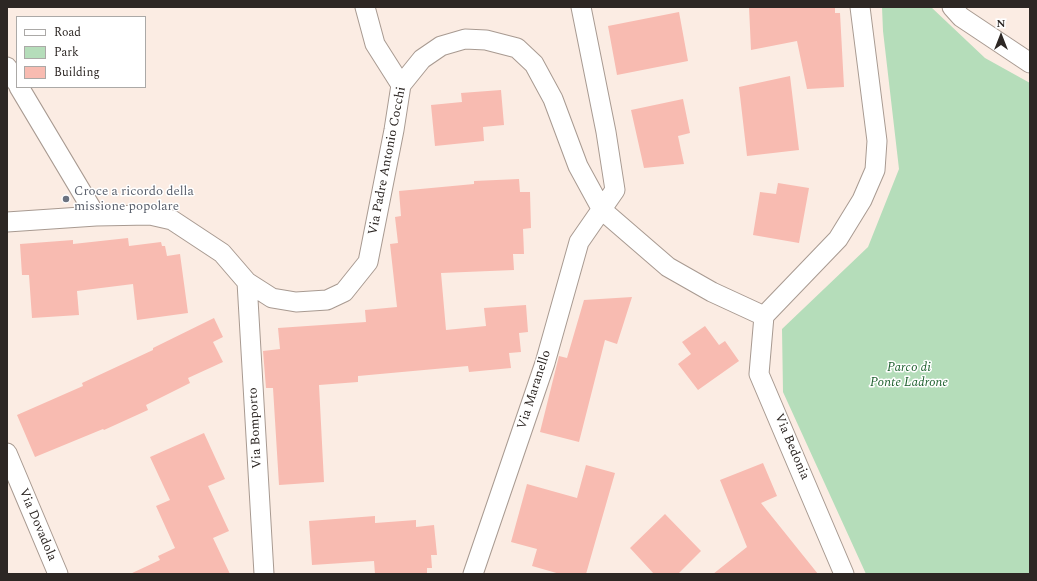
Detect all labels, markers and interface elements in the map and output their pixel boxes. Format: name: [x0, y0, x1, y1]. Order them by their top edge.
text: N: [997, 15, 1005, 32]
legend: [16, 16, 146, 88]
north arrow: [981, 16, 1021, 56]
text: Road: [54, 23, 81, 42]
text: Park: [54, 43, 79, 62]
text: Building: [54, 63, 100, 82]
street label: Via Padre Antonio Cocchi: [366, 85, 410, 237]
place label: Croce a ricordo della missione popolare: [74, 184, 194, 215]
marker: Croce a ricordo della missione popolare: [61, 194, 71, 204]
street label: Via Maranello: [515, 348, 555, 432]
park label: Parco di Ponte Ladrone: [870, 360, 948, 391]
street label: Via Bomporto: [246, 387, 266, 469]
street label: Via Bedonia: [770, 412, 812, 482]
street label: Via Dovadola: [15, 486, 59, 564]

